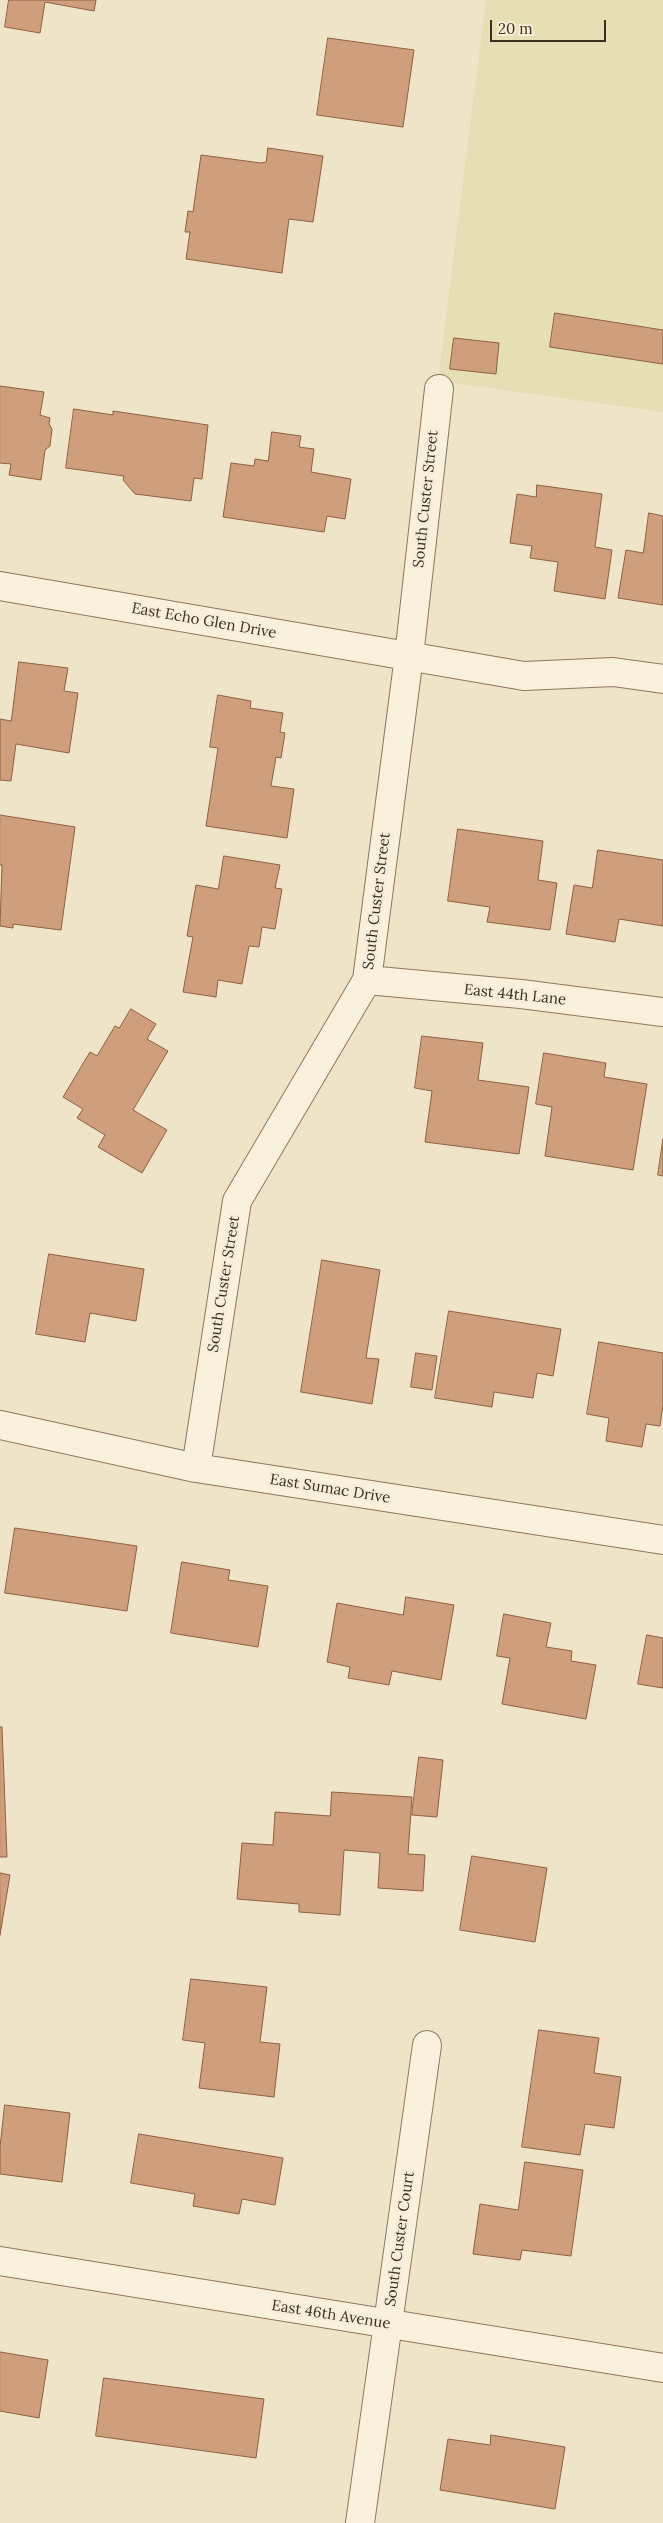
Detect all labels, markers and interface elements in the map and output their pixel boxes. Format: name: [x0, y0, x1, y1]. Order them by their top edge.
scale bar: [493, 10, 609, 42]
text: 20 m: [498, 19, 533, 38]
street label: South Custer Street: [410, 429, 442, 569]
street label: East Echo Glen Drive: [130, 599, 278, 643]
street label: South Custer Street: [360, 831, 394, 971]
street label: East 44th Lane: [463, 981, 567, 1009]
street label: South Custer Street: [204, 1214, 244, 1354]
street label: East Sumac Drive: [268, 1471, 392, 1507]
street label: South Custer Court: [382, 2170, 418, 2308]
street label: East 46th Avenue: [270, 2297, 392, 2333]

